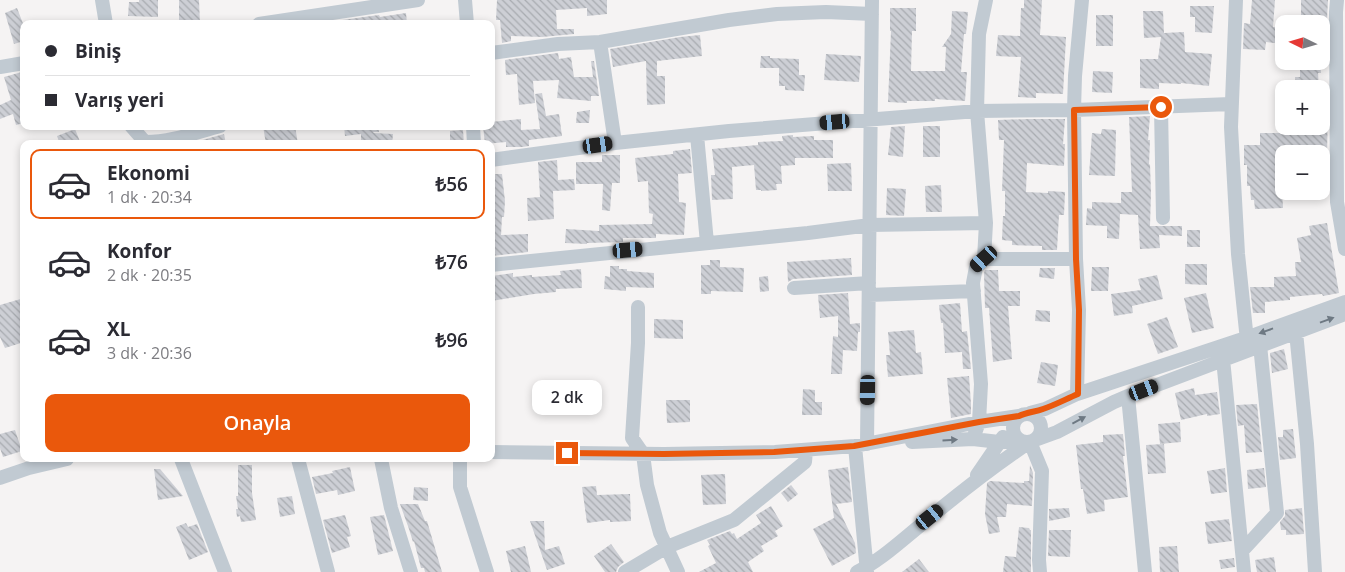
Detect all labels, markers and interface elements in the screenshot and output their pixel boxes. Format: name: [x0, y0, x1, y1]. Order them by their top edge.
north arrow: [1275, 15, 1330, 70]
map controls: [1275, 15, 1330, 200]
text: Biniş: [75, 38, 121, 64]
button: +: [1275, 80, 1330, 135]
text: Varış yeri: [75, 87, 164, 113]
route start: [1150, 96, 1172, 118]
car: [819, 113, 850, 131]
car: [582, 135, 613, 155]
button: −: [1275, 145, 1330, 200]
text: Ekonomi: [107, 160, 190, 186]
icon: car: [47, 162, 92, 207]
text: ₺56: [435, 171, 468, 197]
text: 1 dk · 20:34: [107, 186, 192, 208]
text: Konfor: [107, 238, 172, 264]
icon: car: [47, 240, 92, 285]
car: [612, 241, 643, 259]
car: [967, 243, 1000, 275]
text: ₺76: [435, 249, 468, 275]
text: 2 dk · 20:35: [107, 264, 192, 286]
text: XL: [107, 316, 130, 342]
one-way arrow: [1320, 316, 1335, 324]
icon: car: [47, 318, 92, 363]
text: ₺96: [435, 327, 468, 353]
one-way arrow: [1258, 327, 1273, 335]
text: 3 dk · 20:36: [107, 342, 192, 364]
car: [860, 375, 875, 405]
car: [1127, 378, 1160, 402]
callout: 2 dk: [532, 380, 602, 416]
text: 2 dk: [551, 386, 583, 408]
button: Onayla: [45, 394, 470, 452]
one-way arrow: [1072, 416, 1087, 424]
one-way arrow: [943, 436, 959, 444]
route end: [556, 442, 578, 464]
car: [913, 502, 946, 532]

